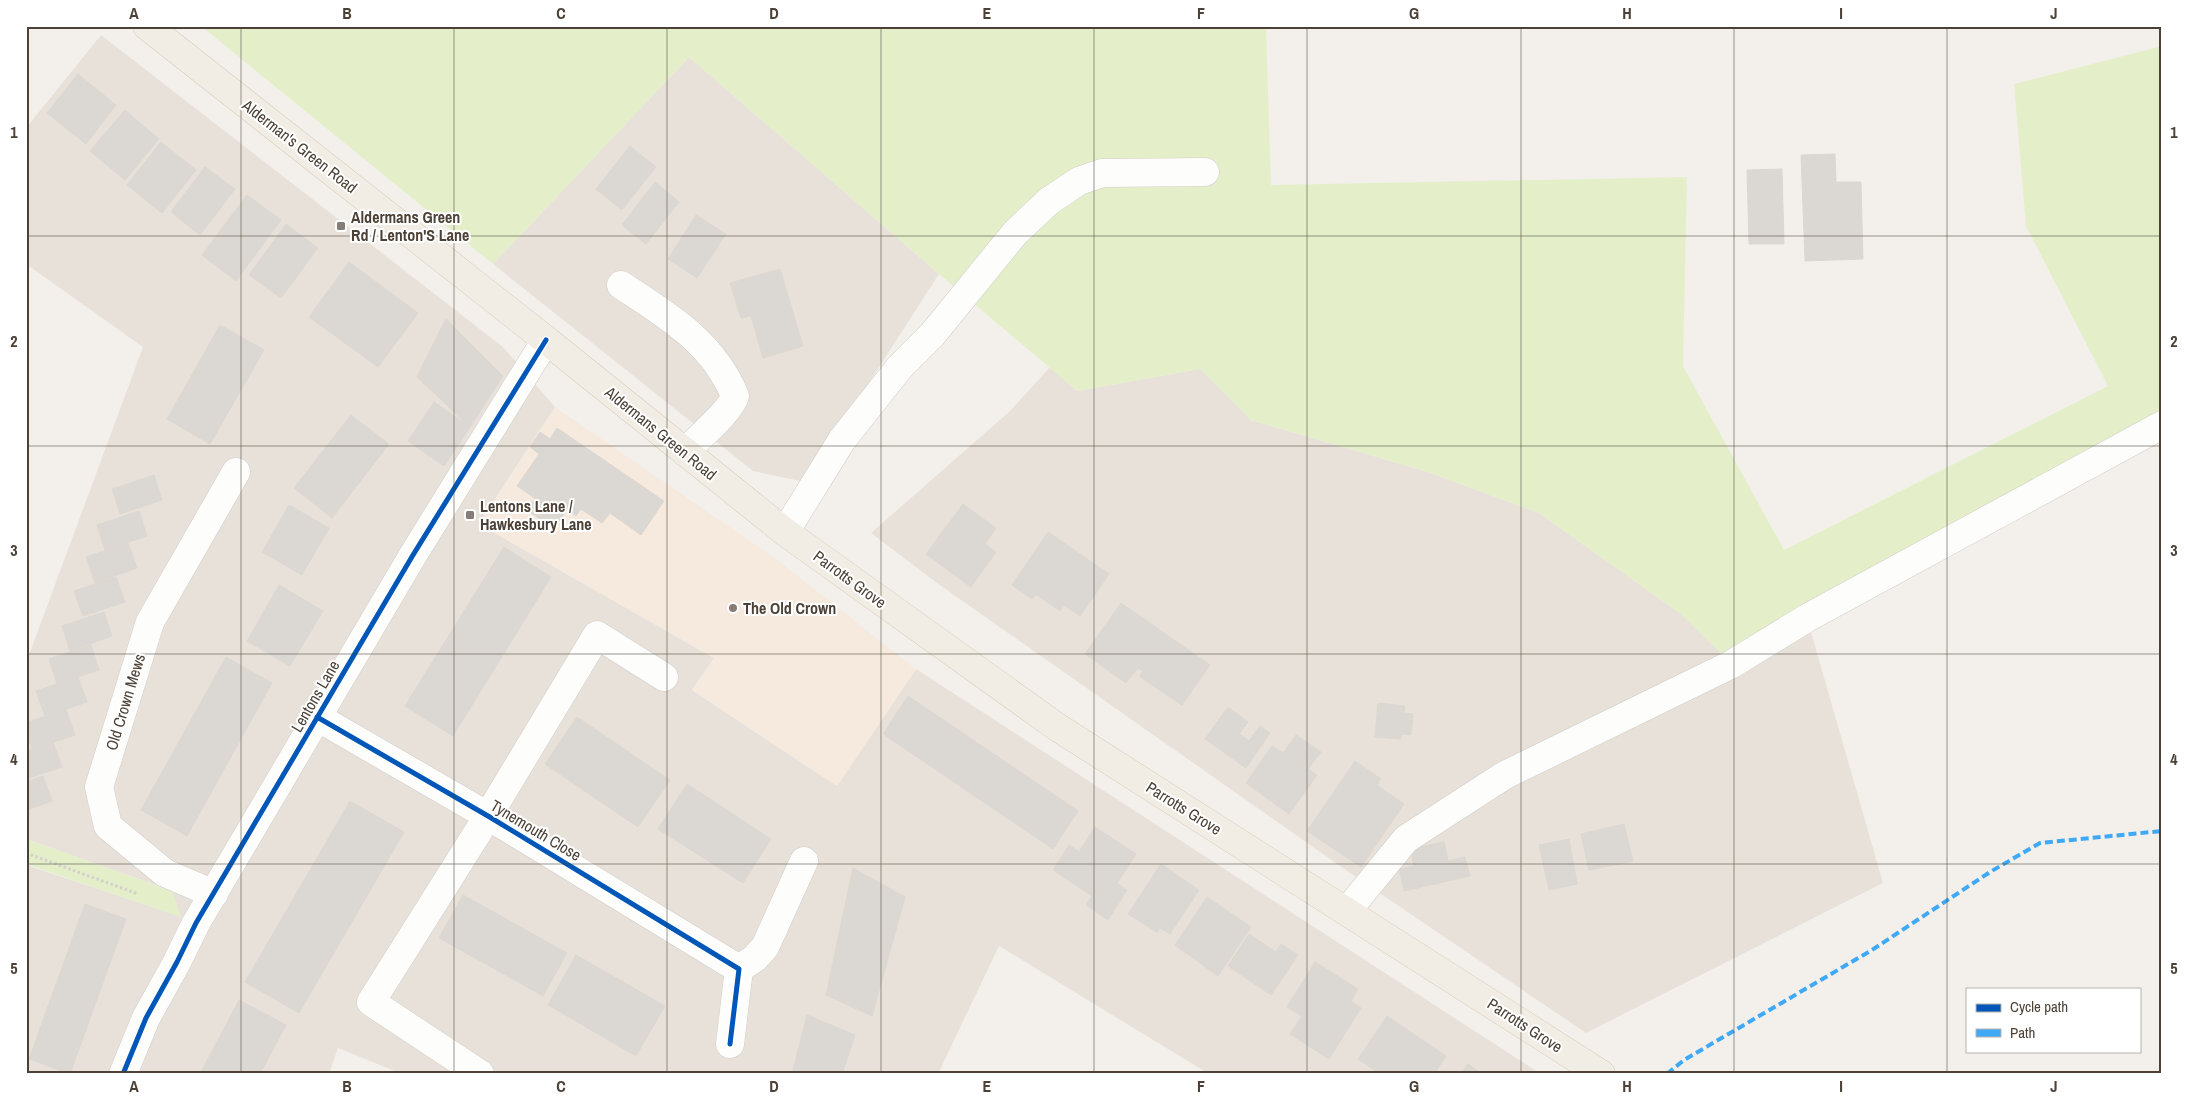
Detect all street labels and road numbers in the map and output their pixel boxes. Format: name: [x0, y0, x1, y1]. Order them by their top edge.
street label: Alderman's Green Road: [237, 94, 362, 198]
street label: Aldermans Green Road: [600, 380, 721, 485]
street label: Parrotts Grove: [809, 545, 891, 613]
street label: Old Crown Mews: [100, 651, 150, 753]
street label: Lentons Lane: [286, 656, 344, 736]
street label: Parrotts Grove: [1142, 776, 1226, 840]
street label: Tynemouth Close: [487, 794, 585, 866]
street label: Parrotts Grove: [1483, 993, 1567, 1057]

